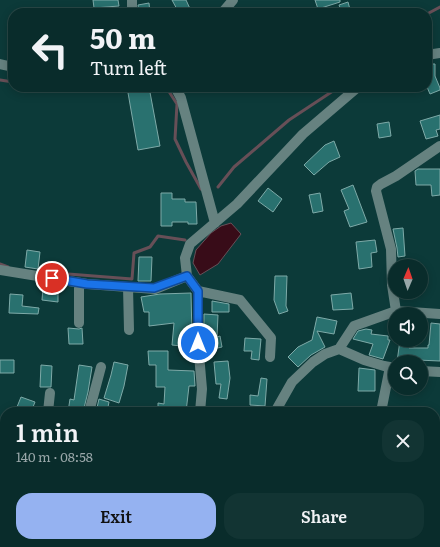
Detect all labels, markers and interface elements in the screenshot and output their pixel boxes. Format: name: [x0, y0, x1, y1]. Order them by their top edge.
text: 50 m: [90, 16, 156, 58]
icon: left: [24, 24, 76, 76]
text: Turn left: [90, 54, 167, 81]
north arrow: [388, 259, 428, 299]
map controls: [388, 259, 428, 395]
pin: [35, 261, 69, 295]
icon: arrive: [41, 267, 63, 289]
button: sound: [388, 307, 428, 347]
position arrow: [177, 322, 219, 364]
button: search: [388, 355, 428, 395]
text: 1 min: [16, 414, 79, 449]
button: close: [382, 420, 424, 462]
text: 140 m · 08:58: [16, 447, 93, 466]
button: Exit: [16, 493, 216, 539]
button: Share: [224, 493, 424, 539]

